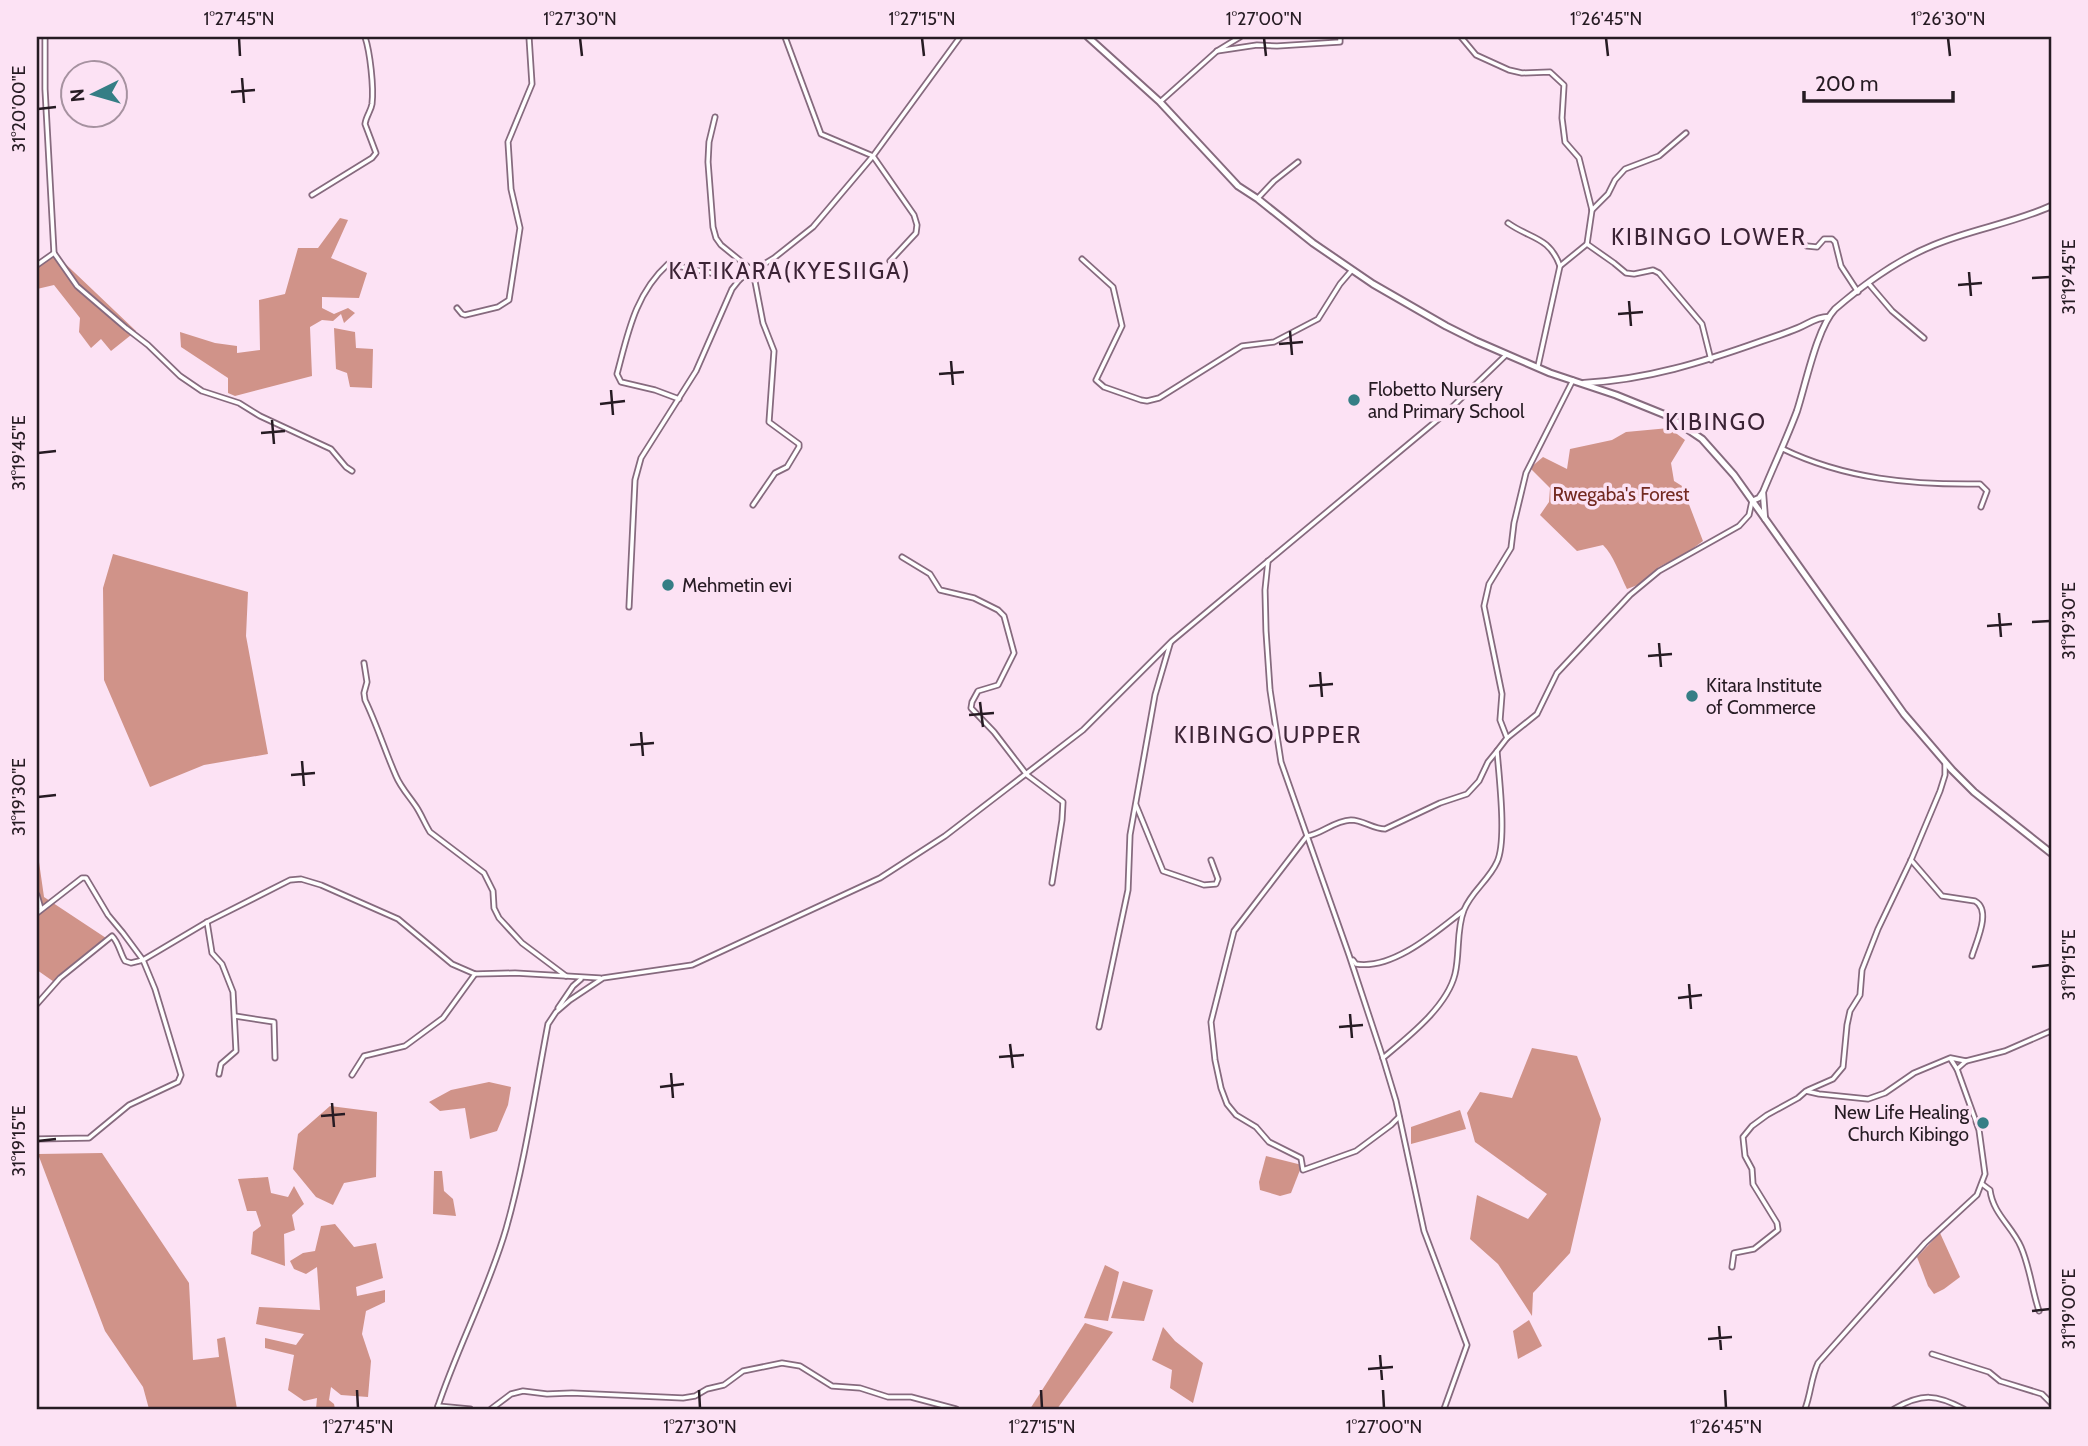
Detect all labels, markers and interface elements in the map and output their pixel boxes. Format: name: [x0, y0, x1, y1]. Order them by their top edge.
text: 1°27'45"N: [204, 8, 274, 30]
text: 1°27'30"N: [543, 8, 617, 30]
text: 1°27'15"N: [889, 8, 955, 30]
text: 1°27'00"N: [1226, 8, 1302, 30]
text: 1°26'45"N: [1570, 8, 1642, 30]
text: 1°26'30"N: [1911, 8, 1985, 30]
north arrow: [60, 60, 130, 130]
scale bar: [1804, 60, 1953, 104]
text: 31°20'00"E: [8, 66, 30, 152]
text: 200 m: [1815, 71, 1878, 96]
text: N: [66, 88, 90, 103]
district label: KIBINGO LOWER: [1611, 223, 1807, 251]
text: 31°19'45"E: [2058, 239, 2080, 315]
district label: KATIKARA(KYESIIGA): [669, 257, 911, 285]
place label: Flobetto Nursery and Primary School: [1368, 378, 1525, 423]
marker: Flobetto Nursery and Primary School: [1346, 392, 1362, 408]
district label: KIBINGO: [1665, 408, 1767, 436]
text: 31°19'45"E: [8, 415, 30, 491]
park label: Rwegaba's Forest: [1552, 483, 1690, 506]
place label: Mehmetin evi: [682, 574, 792, 597]
marker: Mehmetin evi: [660, 577, 676, 593]
text: 31°19'30"E: [2058, 582, 2080, 660]
place label: Kitara Institute of Commerce: [1706, 674, 1822, 719]
marker: Kitara Institute of Commerce: [1684, 688, 1700, 704]
district label: KIBINGO UPPER: [1174, 721, 1362, 749]
text: 31°19'30"E: [8, 758, 30, 836]
text: 31°19'15"E: [2058, 929, 2080, 1001]
place label: New Life Healing Church Kibingo: [1834, 1101, 1970, 1146]
text: 31°19'15"E: [8, 1105, 30, 1177]
marker: New Life Healing Church Kibingo: [1975, 1115, 1991, 1131]
text: 31°19'00"E: [2058, 1269, 2080, 1349]
text: 1°27'45"N: [323, 1416, 393, 1438]
text: 1°27'30"N: [663, 1416, 737, 1438]
text: 1°27'15"N: [1009, 1416, 1075, 1438]
text: 1°27'00"N: [1346, 1416, 1422, 1438]
text: 1°26'45"N: [1690, 1416, 1762, 1438]

